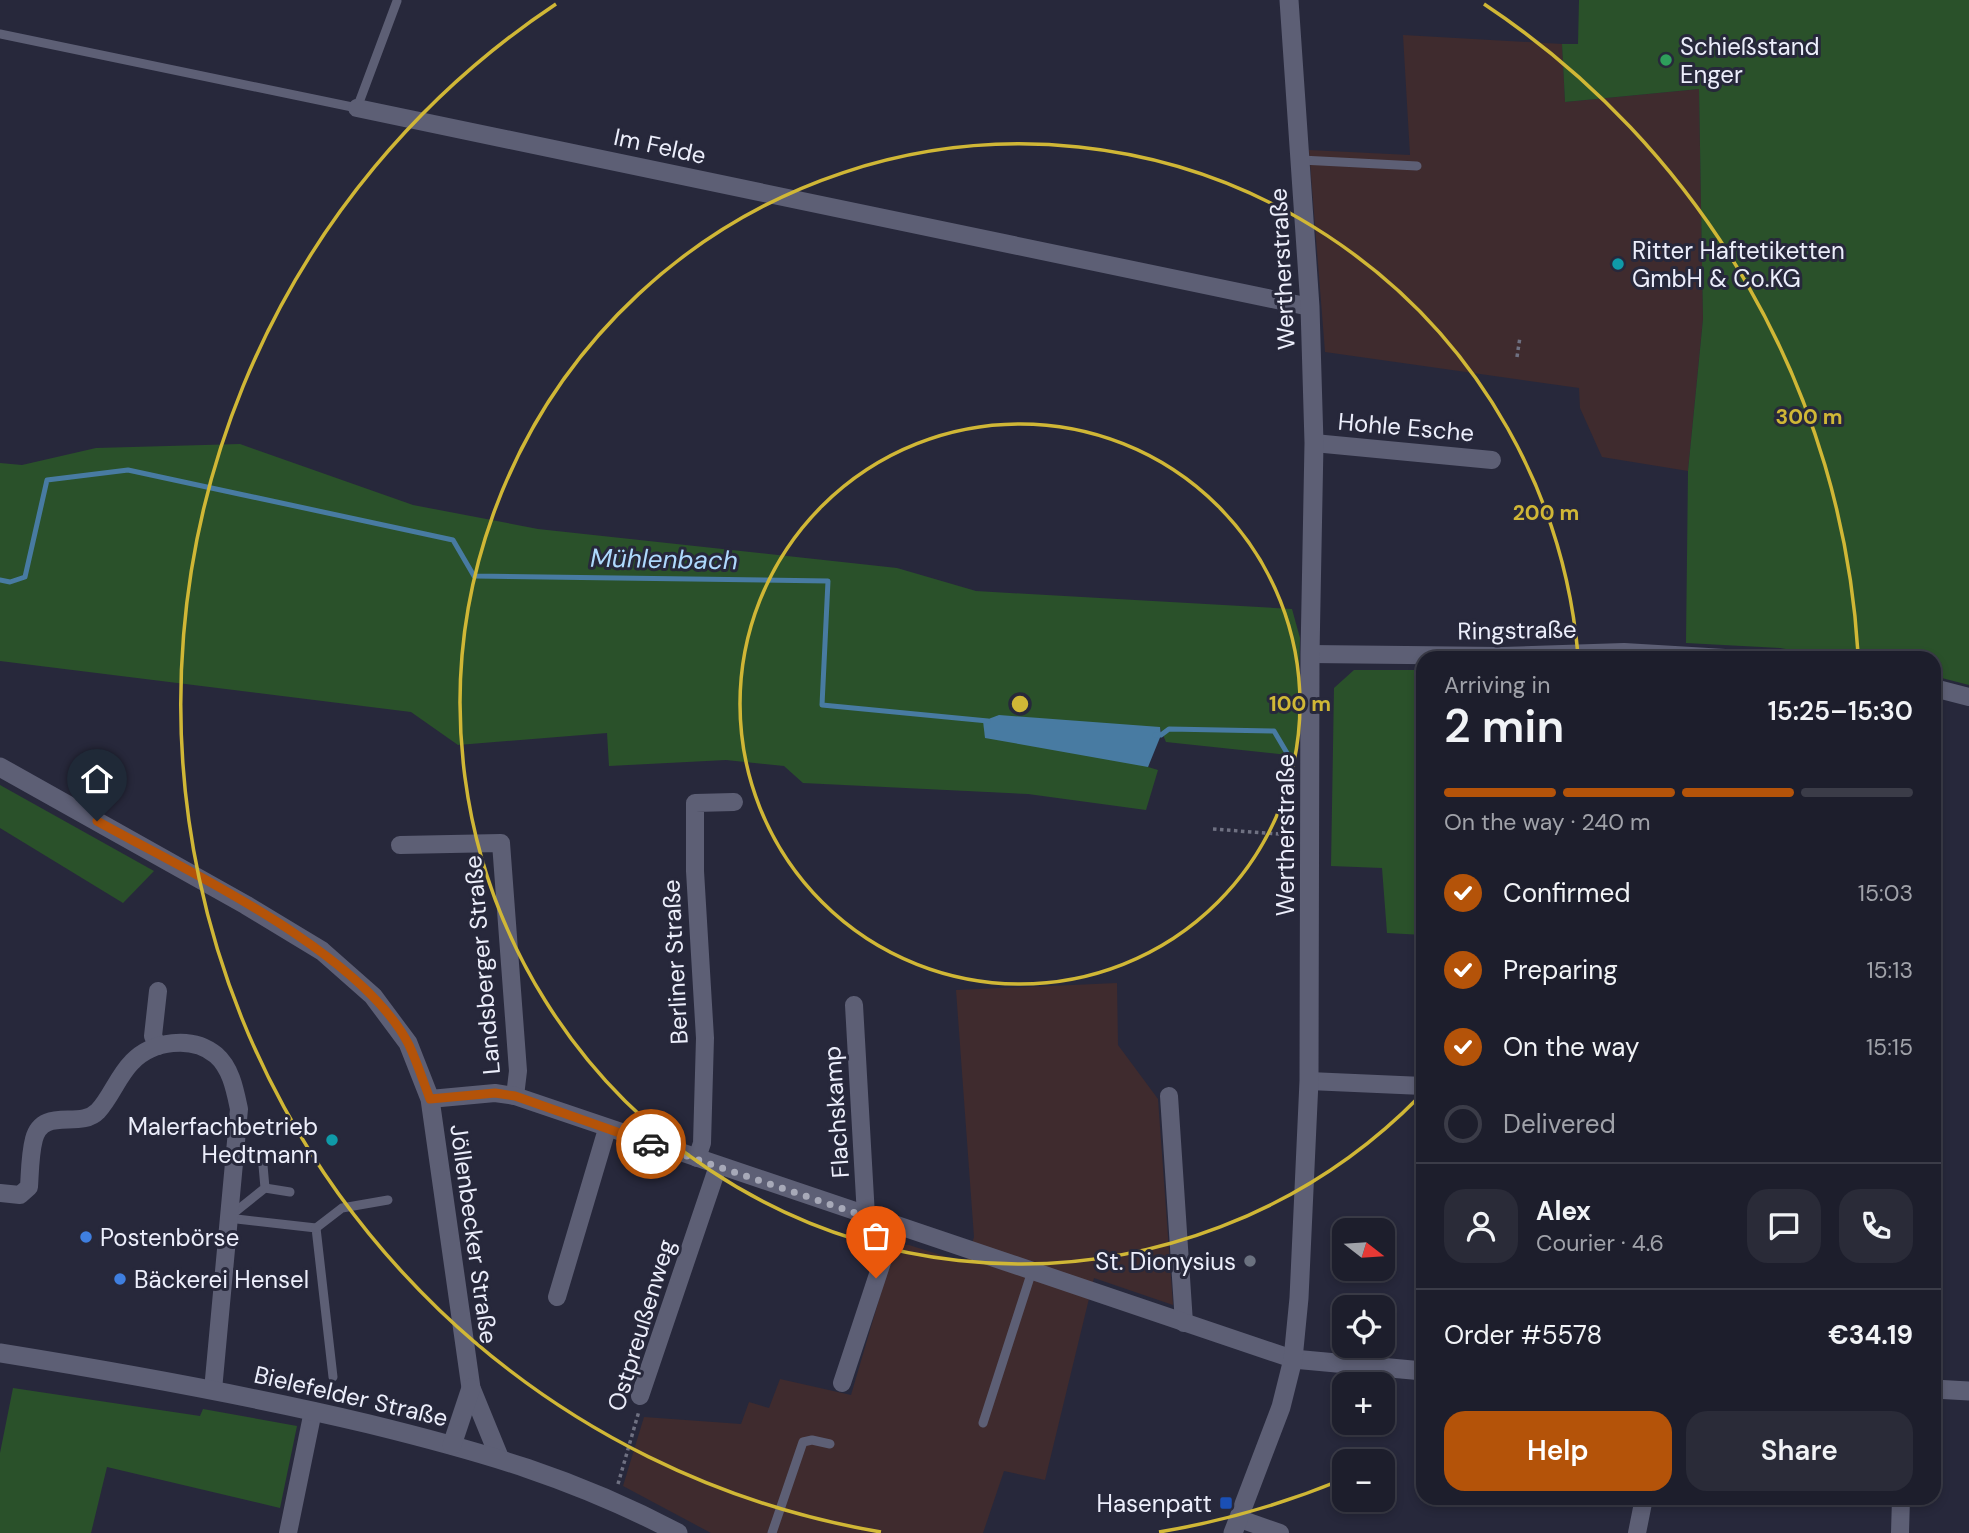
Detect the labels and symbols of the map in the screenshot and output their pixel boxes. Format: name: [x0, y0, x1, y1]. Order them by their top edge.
place label: Schießstand Enger: [1680, 31, 1819, 90]
marker: Schießstand Enger: [1658, 52, 1674, 68]
street label: Im Felde: [611, 121, 709, 171]
street label: Wertherstraße: [1262, 187, 1302, 351]
place label: Ritter Haftetiketten GmbH & Co.KG: [1632, 235, 1845, 294]
marker: Ritter Haftetiketten GmbH & Co.KG: [1610, 256, 1626, 272]
text: 300 m: [1776, 403, 1842, 431]
street label: Hohle Esche: [1337, 406, 1475, 448]
text: 200 m: [1513, 499, 1579, 527]
water label: Mühlenbach: [590, 541, 738, 577]
street label: Ringstraße: [1457, 613, 1577, 647]
text: 100 m: [1269, 690, 1331, 718]
centre of rings: [1008, 692, 1032, 716]
pin: [67, 749, 127, 821]
street label: Wertherstraße: [1270, 754, 1301, 916]
street label: Landsberger Straße: [457, 854, 507, 1076]
street label: Berliner Straße: [655, 879, 695, 1045]
street label: Flachskamp: [816, 1045, 856, 1179]
courier: [616, 1109, 686, 1179]
place label: Malerfachbetrieb Hedtmann: [128, 1111, 318, 1170]
street label: Jöllenbecker Straße: [443, 1122, 505, 1346]
marker: Malerfachbetrieb Hedtmann: [324, 1132, 340, 1148]
pin: [846, 1206, 906, 1278]
north arrow: [1332, 1218, 1395, 1281]
place label: Postenbörse: [100, 1222, 239, 1253]
marker: Postenbörse: [78, 1229, 94, 1245]
street label: Ostpreußenweg: [600, 1235, 682, 1415]
place label: St. Dionysius: [1095, 1246, 1236, 1277]
marker: St. Dionysius: [1242, 1253, 1258, 1269]
place label: Bäckerei Hensel: [134, 1264, 309, 1295]
marker: Bäckerei Hensel: [112, 1271, 128, 1287]
street label: Bielefelder Straße: [251, 1359, 451, 1433]
place label: Hasenpatt: [1097, 1488, 1212, 1519]
marker: Hasenpatt: [1218, 1495, 1234, 1511]

